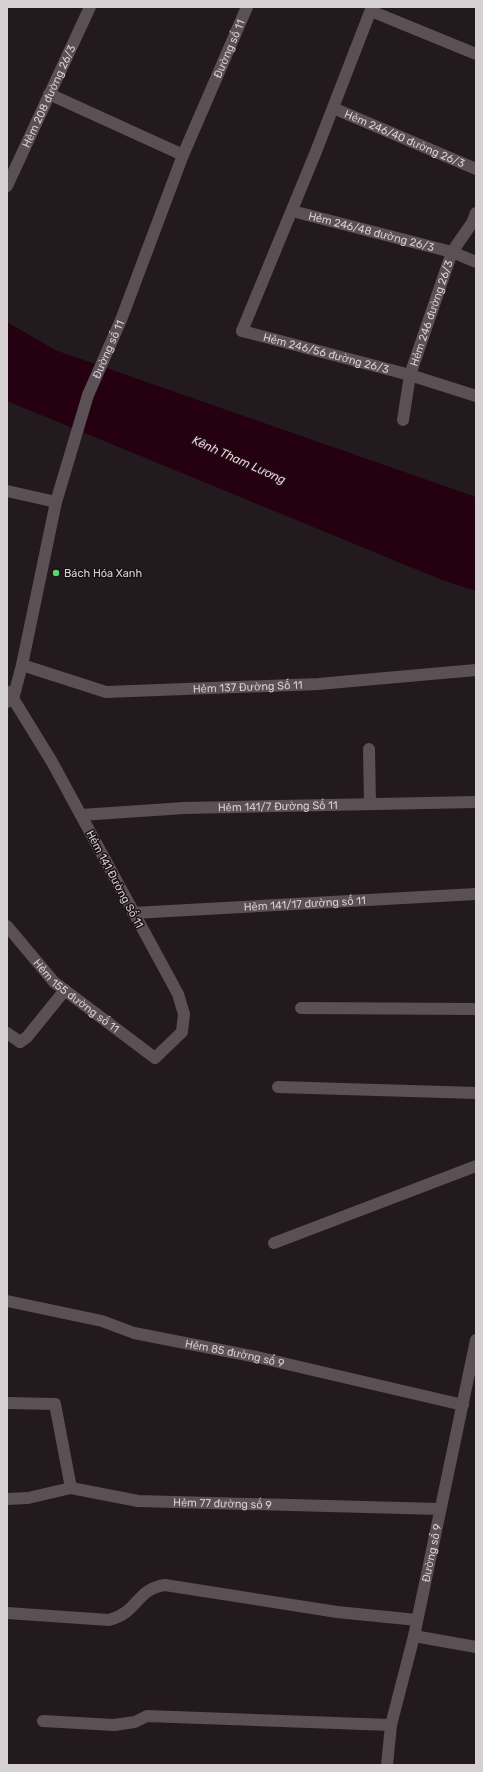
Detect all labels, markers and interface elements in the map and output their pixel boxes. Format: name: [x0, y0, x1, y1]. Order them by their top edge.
street label: Đường số 11: [211, 18, 248, 80]
street label: Hẻm 208 đường 26/3: [20, 43, 79, 150]
street label: Hẻm 246/40 đường 26/3: [342, 108, 467, 171]
street label: Hẻm 246/48 đường 26/3: [307, 209, 436, 254]
street label: Hẻm 246 đường 26/3: [408, 258, 456, 368]
street label: Đường số 11: [90, 318, 127, 381]
street label: Hẻm 246/56 đường 26/3: [262, 331, 391, 376]
water label: Kênh Tham Lương: [190, 433, 288, 487]
place label: Bách Hóa Xanh: [64, 567, 142, 580]
marker: Bách Hóa Xanh: [51, 568, 61, 578]
street label: Hẻm 137 Đường Số 11: [193, 678, 303, 696]
street label: Hẻm 141/7 Đường Số 11: [218, 798, 338, 814]
street label: Hẻm 141 Đường Số 11: [83, 828, 147, 930]
street label: Hẻm 141/17 đường số 11: [243, 893, 366, 914]
street label: Hẻm 155 đường số 11: [31, 957, 122, 1036]
street label: Hẻm 85 đường số 9: [184, 1337, 286, 1370]
street label: Hẻm 77 đường số 9: [173, 1496, 272, 1512]
street label: Đường số 9: [419, 1523, 444, 1583]

